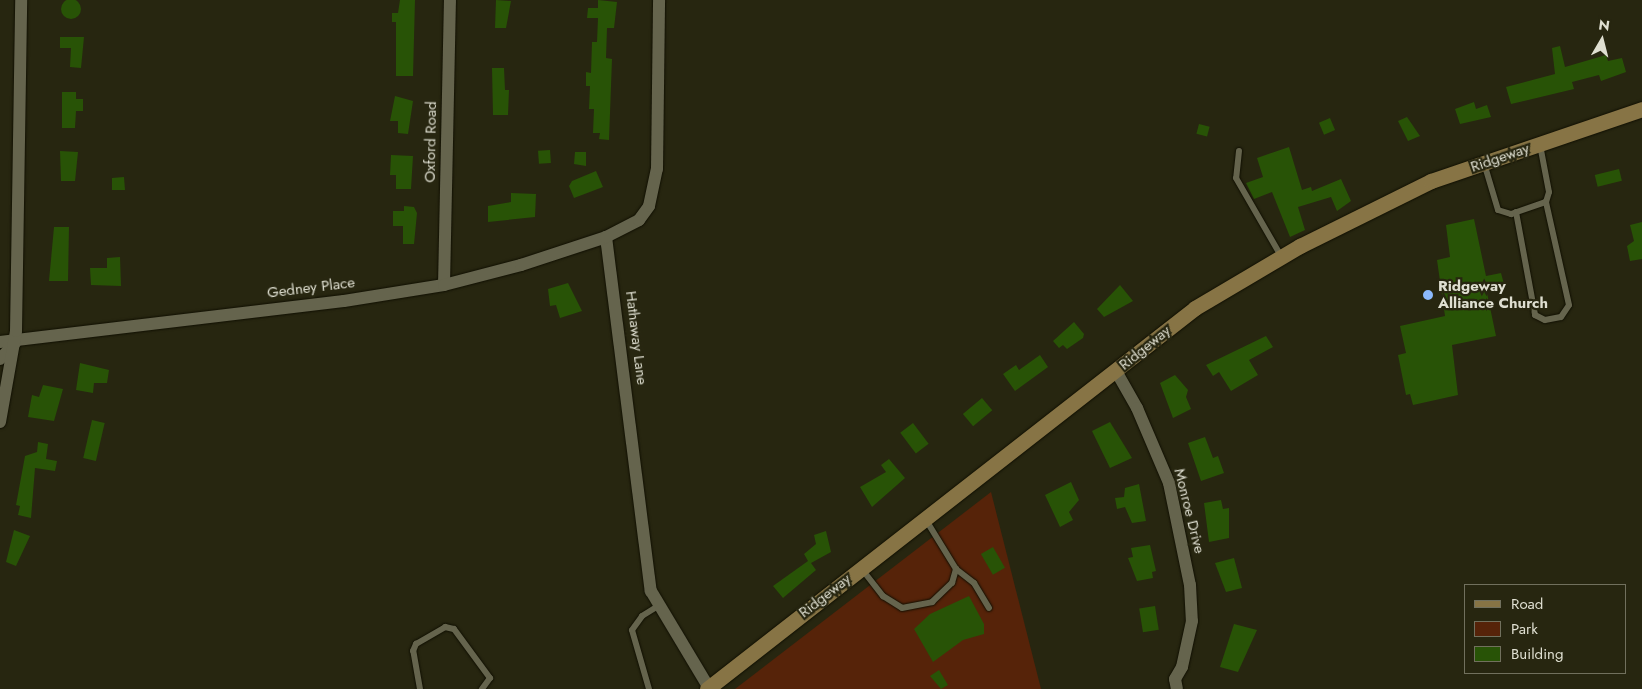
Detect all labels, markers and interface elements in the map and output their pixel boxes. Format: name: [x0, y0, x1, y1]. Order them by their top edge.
text: N: [1597, 14, 1611, 36]
north arrow: [1577, 15, 1627, 65]
street label: Oxford Road: [421, 101, 441, 183]
street label: Ridgeway: [1468, 140, 1532, 176]
street label: Gedney Place: [266, 274, 356, 302]
place label: Ridgeway Alliance Church: [1438, 277, 1548, 312]
marker: Ridgeway Alliance Church: [1422, 289, 1434, 301]
street label: Hathaway Lane: [621, 290, 651, 386]
street label: Ridgeway: [1116, 322, 1174, 374]
street label: Monroe Drive: [1170, 467, 1208, 555]
street label: Ridgeway: [795, 570, 855, 622]
legend: [1464, 584, 1627, 674]
text: Road: [1511, 593, 1543, 615]
text: Park: [1511, 618, 1538, 640]
text: Building: [1511, 643, 1563, 665]

